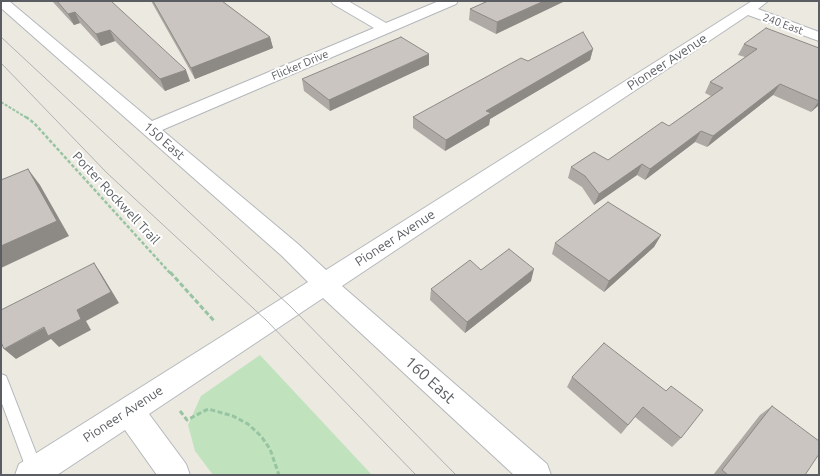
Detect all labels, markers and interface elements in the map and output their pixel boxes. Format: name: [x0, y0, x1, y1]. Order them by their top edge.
street label: 240 East: [761, 11, 805, 37]
street label: Pioneer Avenue: [624, 30, 710, 94]
street label: Flicker Drive: [270, 47, 330, 83]
street label: 150 East: [140, 119, 188, 163]
street label: Porter Rockwell Trail: [69, 149, 163, 247]
street label: Pioneer Avenue: [352, 206, 438, 270]
street label: 160 East: [401, 352, 459, 408]
street label: Pioneer Avenue: [80, 382, 166, 446]

